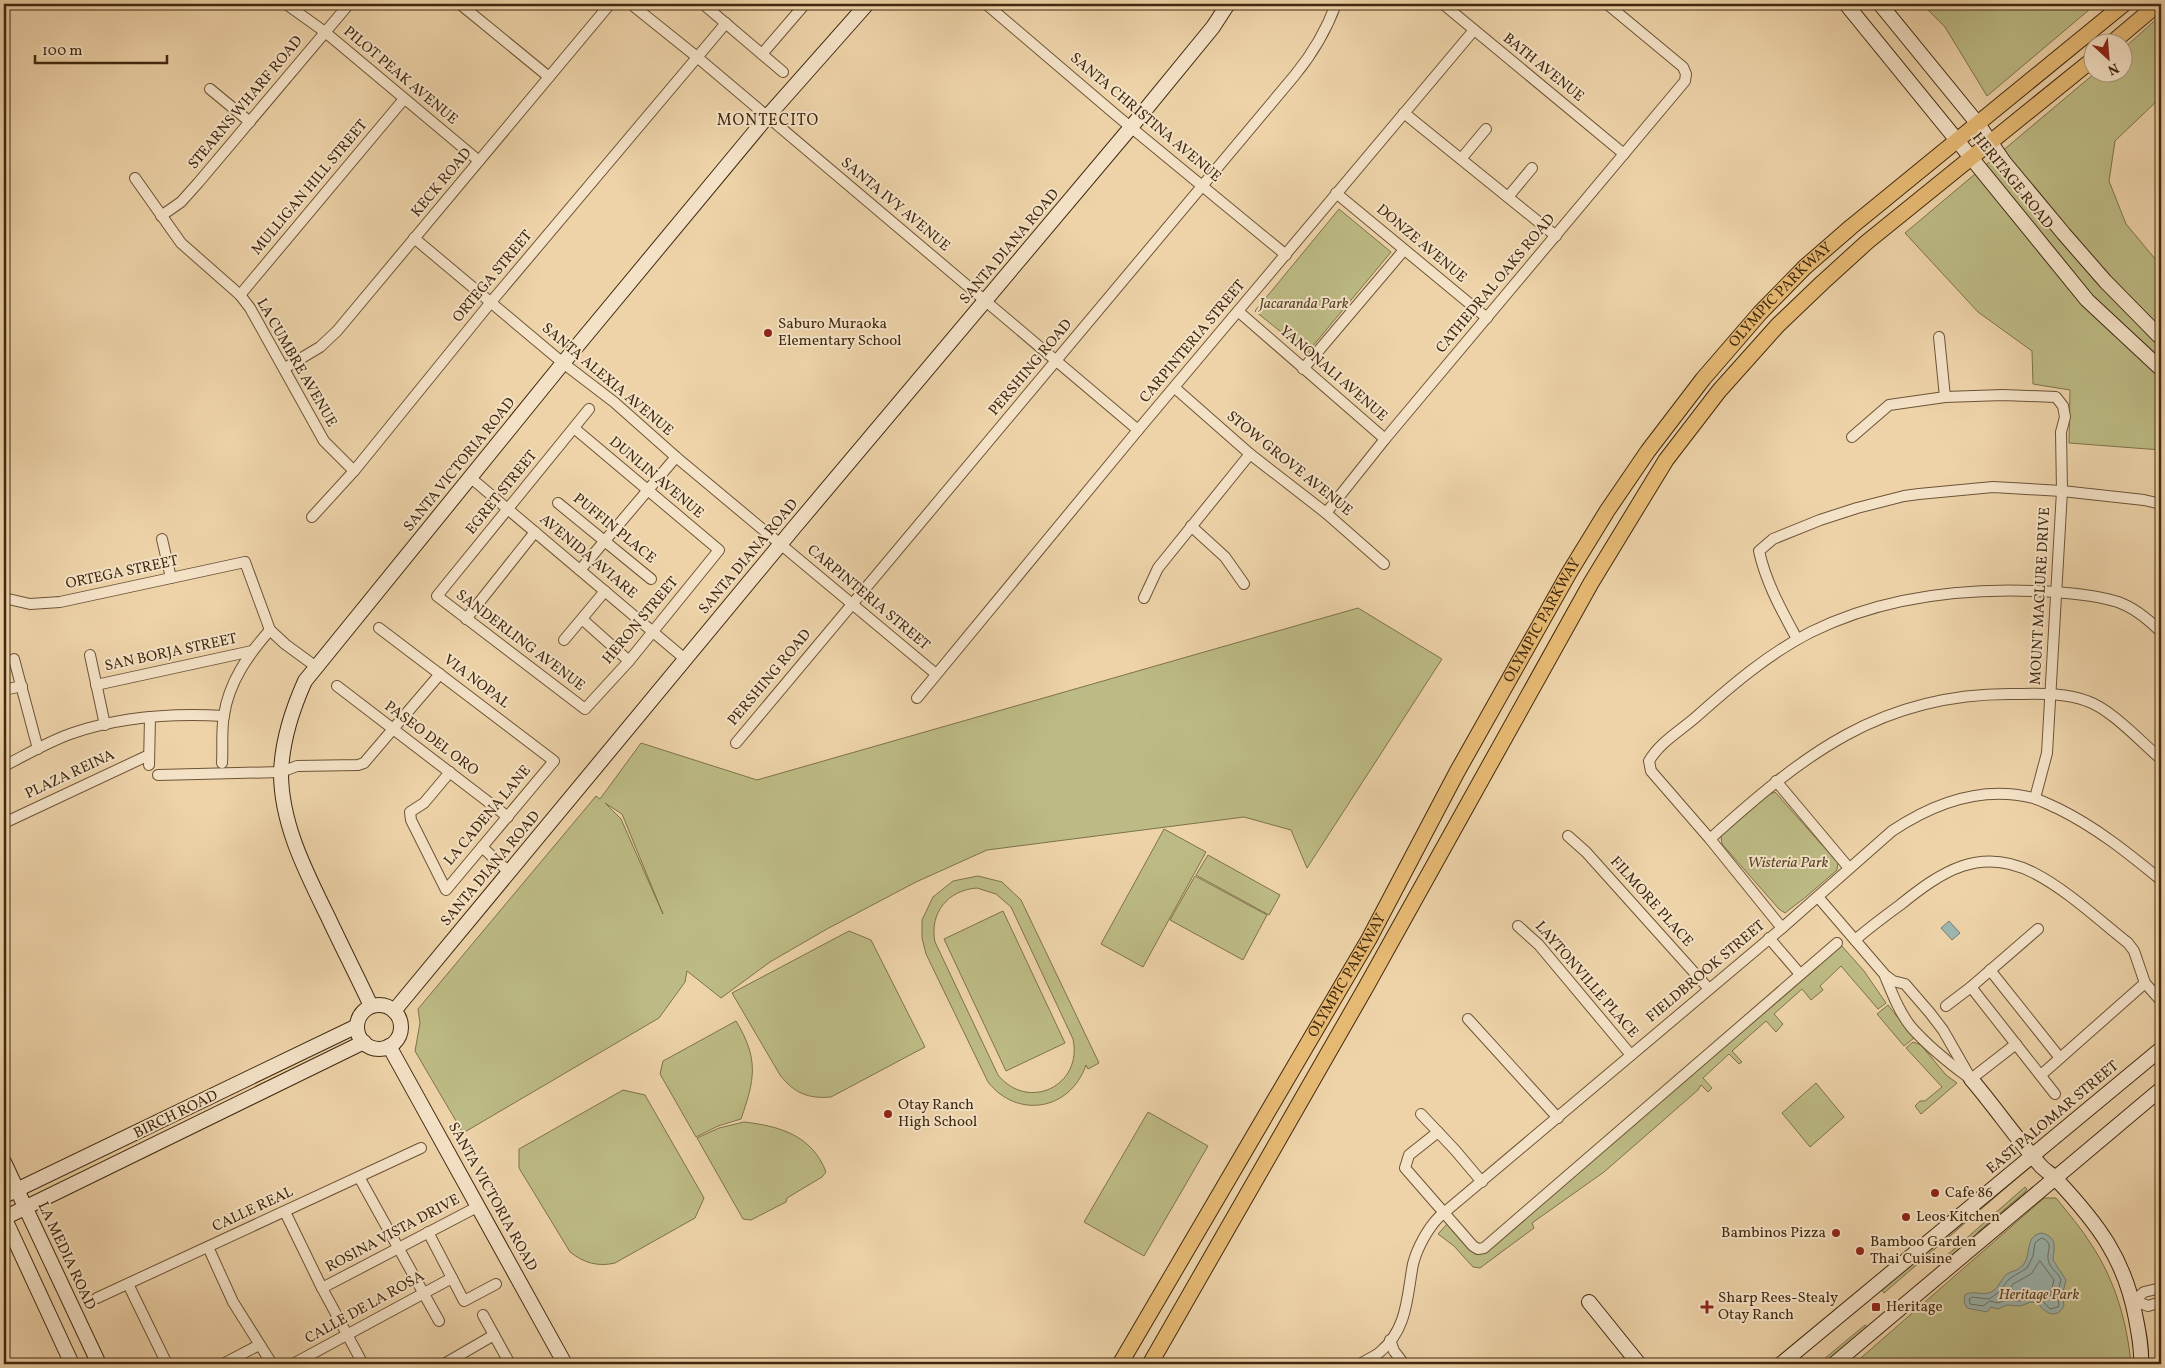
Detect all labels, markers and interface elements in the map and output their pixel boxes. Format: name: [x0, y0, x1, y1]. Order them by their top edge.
street label: PILOT PEAK AVENUE: [338, 22, 462, 130]
street label: BATH AVENUE: [1498, 29, 1588, 107]
scale bar: [35, 32, 168, 64]
street label: STEARNS WHARF ROAD: [184, 32, 308, 174]
north arrow: [2082, 32, 2132, 82]
text: 100 m: [42, 41, 82, 62]
street label: SANTA CHRISTINA AVENUE: [1065, 48, 1225, 188]
text: N: [2104, 58, 2122, 79]
district label: MONTECITO: [717, 110, 819, 132]
street label: MULLIGAN HILL STREET: [247, 116, 373, 260]
street label: HERITAGE ROAD: [1966, 128, 2058, 234]
street label: KECK ROAD: [407, 144, 477, 222]
street label: SANTA IVY AVENUE: [836, 153, 954, 257]
street label: SANTA DIANA ROAD: [955, 185, 1065, 309]
street label: DONZE AVENUE: [1371, 200, 1471, 288]
street label: CATHEDRAL OAKS ROAD: [1431, 210, 1561, 358]
street label: ORTEGA STREET: [448, 226, 538, 328]
street label: OLYMPIC PARKWAY: [1724, 237, 1837, 352]
street label: CARPINTERIA STREET: [1135, 276, 1251, 408]
park label: Jacaranda Park: [1257, 294, 1349, 315]
street label: LA CUMBRE AVENUE: [251, 295, 341, 431]
place label: Saburo Muraoka Elementary School: [778, 314, 901, 352]
street label: PERSHING ROAD: [984, 315, 1078, 421]
street label: SANTA ALEXIA AVENUE: [537, 319, 677, 441]
street label: YANONALI AVENUE: [1274, 321, 1392, 427]
marker: Saburo Muraoka Elementary School: [762, 327, 774, 339]
street label: SANTA VICTORIA ROAD: [399, 393, 521, 537]
street label: STOW GROVE AVENUE: [1221, 407, 1357, 521]
street label: DUNLIN AVENUE: [604, 432, 708, 524]
street label: EGRET STREET: [461, 446, 543, 540]
street label: PUFFIN PLACE: [568, 489, 660, 569]
street label: SANTA DIANA ROAD: [694, 495, 804, 619]
street label: MOUNT MACLURE DRIVE: [2026, 506, 2056, 686]
street label: AVENIDA AVIARE: [535, 510, 641, 604]
street label: CARPINTERIA STREET: [802, 540, 934, 656]
street label: ORTEGA STREET: [64, 551, 180, 595]
street label: OLYMPIC PARKWAY: [1499, 554, 1586, 687]
street label: HERON STREET: [598, 573, 684, 669]
street label: SANDERLING AVENUE: [451, 585, 589, 697]
street label: PERSHING ROAD: [723, 625, 817, 731]
street label: SAN BORJA STREET: [103, 629, 239, 677]
street label: VIA NOPAL: [438, 650, 514, 714]
street label: PASEO DEL ORO: [379, 697, 483, 782]
street label: PLAZA REINA: [22, 745, 119, 805]
street label: LA CADENA LANE: [440, 761, 536, 871]
street label: SANTA DIANA ROAD: [436, 807, 546, 931]
street label: FILMORE PLACE: [1605, 852, 1697, 952]
park label: Wisteria Park: [1748, 853, 1829, 874]
street label: OLYMPIC PARKWAY: [1303, 909, 1391, 1041]
street label: FIELDBROOK STREET: [1642, 916, 1770, 1028]
street label: LAYTONVILLE PLACE: [1529, 917, 1643, 1043]
street label: EAST PALOMAR STREET: [1982, 1056, 2124, 1180]
street label: BIRCH ROAD: [130, 1086, 222, 1144]
place label: Otay Ranch High School: [898, 1095, 977, 1133]
marker: Otay Ranch High School: [882, 1108, 894, 1120]
street label: SANTA VICTORIA ROAD: [442, 1119, 542, 1275]
street label: CALLE REAL: [209, 1182, 297, 1238]
place label: Cafe 86: [1945, 1183, 1993, 1204]
marker: Cafe 86: [1929, 1187, 1941, 1199]
street label: ROSINA VISTA DRIVE: [322, 1190, 464, 1278]
street label: LA MEDIA ROAD: [32, 1198, 100, 1314]
place label: Leos Kitchen: [1916, 1207, 2000, 1228]
marker: Leos Kitchen: [1900, 1211, 1912, 1223]
place label: Bambinos Pizza: [1721, 1223, 1826, 1244]
marker: Bambinos Pizza: [1830, 1227, 1842, 1239]
place label: Bamboo Garden Thai Cuisine: [1870, 1232, 1977, 1270]
marker: Bamboo Garden Thai Cuisine: [1854, 1245, 1866, 1257]
street label: CALLE DE LA ROSA: [301, 1266, 429, 1350]
park label: Heritage Park: [1999, 1285, 2079, 1306]
place label: Sharp Rees-Stealy Otay Ranch: [1718, 1288, 1838, 1326]
place label: Heritage: [1886, 1297, 1943, 1318]
marker: Sharp Rees-Stealy Otay Ranch: [1700, 1300, 1714, 1314]
marker: Heritage: [1870, 1301, 1882, 1313]

